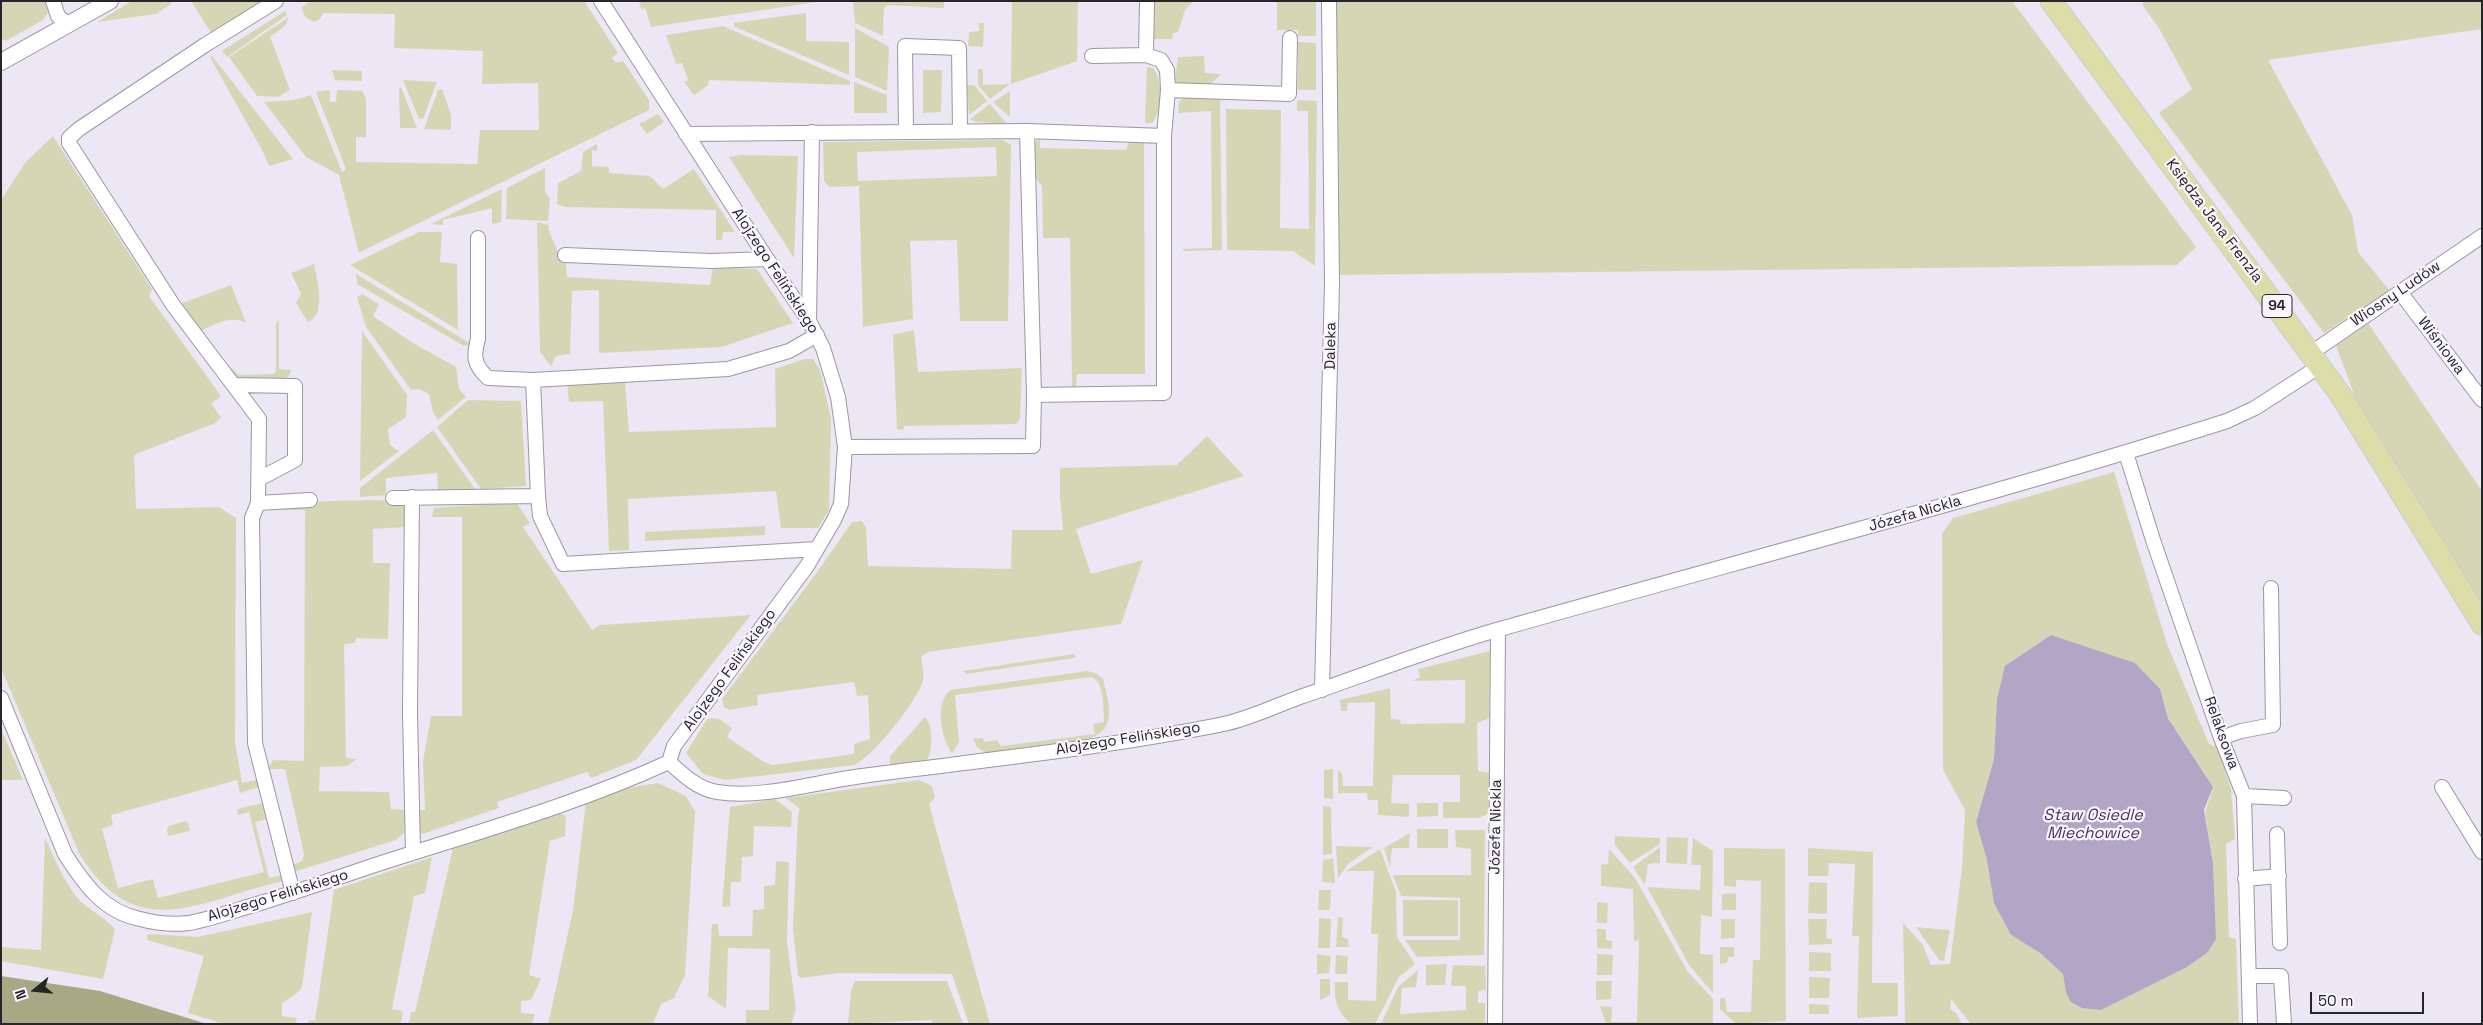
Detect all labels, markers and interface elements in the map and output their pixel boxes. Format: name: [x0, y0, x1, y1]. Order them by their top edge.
street label: Księdza Jana Frenzla: [2162, 156, 2266, 286]
street label: Alojzego Felińskiego: [728, 205, 822, 337]
street label: Wiosny Ludów: [2348, 257, 2444, 331]
road number: 94: [2262, 294, 2292, 318]
street label: Wiśniowa: [2414, 314, 2468, 378]
street label: Daleka: [1322, 322, 1340, 370]
street label: Józefa Nickla: [1867, 492, 1963, 536]
street label: Alojzego Felińskiego: [680, 606, 780, 734]
street label: Relaksowa: [2200, 694, 2242, 772]
street label: Alojzego Felińskiego: [1054, 719, 1202, 759]
street label: Józefa Nickla: [1486, 779, 1506, 875]
water label: Staw Osiedle Miechowice: [2043, 806, 2143, 844]
street label: Alojzego Felińskiego: [205, 866, 351, 926]
north arrow: [10, 965, 60, 1015]
scale bar: [2313, 982, 2427, 1014]
text: N: [11, 987, 31, 1002]
text: 50 m: [2318, 991, 2353, 1010]

